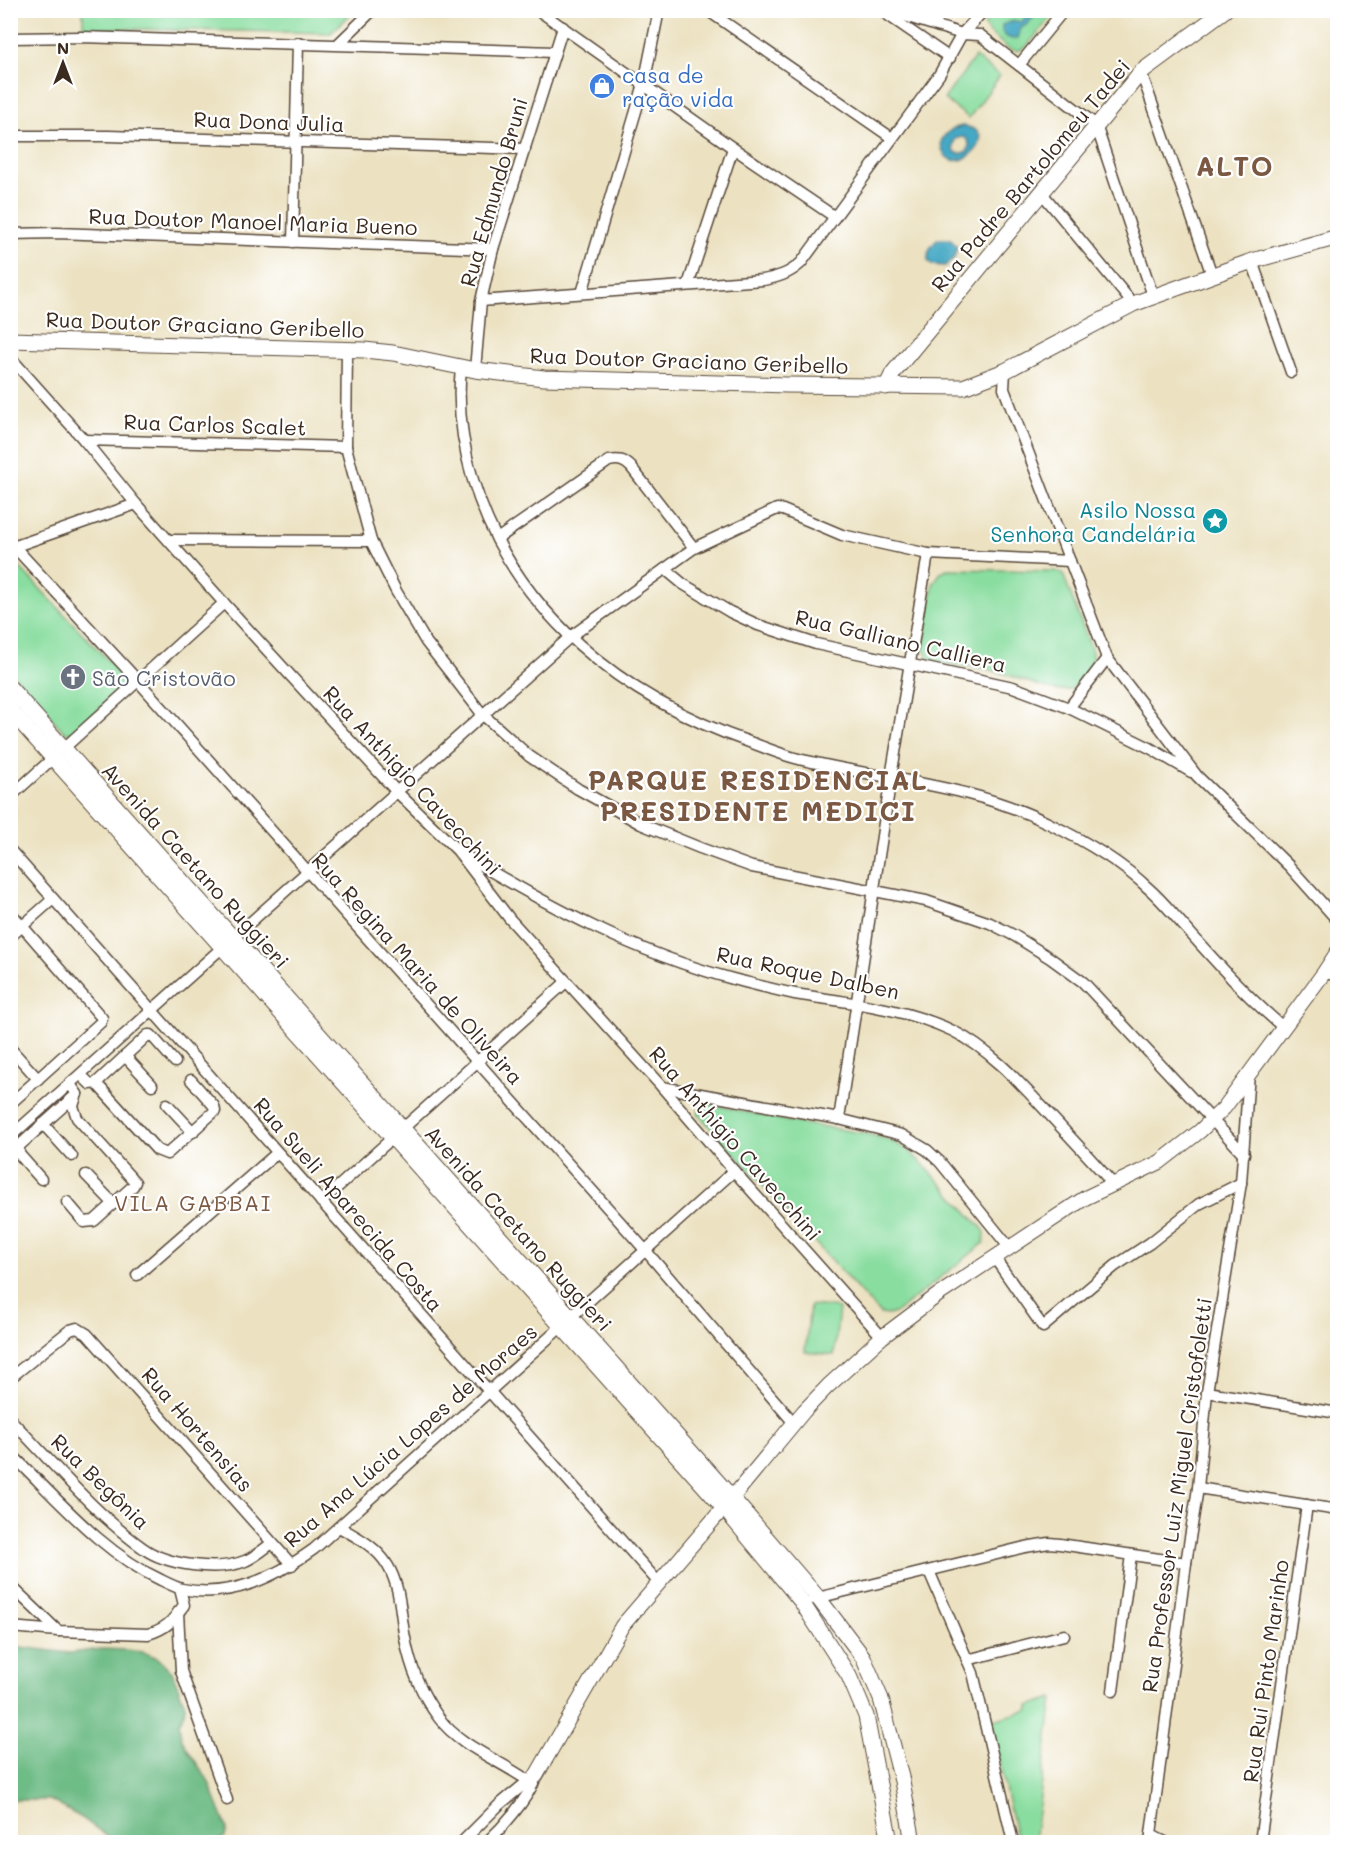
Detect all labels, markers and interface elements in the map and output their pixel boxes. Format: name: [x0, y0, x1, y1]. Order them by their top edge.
north arrow: [33, 33, 93, 93]
text: N: [57, 37, 69, 58]
street label: Rua Padre Bartolomeu Tadei: [925, 53, 1135, 297]
place label: casa de ração vida: [622, 61, 734, 112]
shop icon: casa de ração vida: [587, 71, 617, 101]
street label: Rua Edmundo Bruni: [453, 94, 533, 290]
street label: Rua Dona Julia: [193, 105, 345, 137]
district label: ALTO: [1196, 148, 1274, 183]
street label: Rua Doutor Manoel Maria Bueno: [88, 202, 418, 240]
street label: Rua Doutor Graciano Geribello: [45, 305, 365, 343]
street label: Rua Doutor Graciano Geribello: [529, 341, 849, 379]
street label: Rua Carlos Scalet: [123, 407, 307, 441]
place label: Asilo Nossa Senhora Candelária: [990, 496, 1196, 547]
place icon: Asilo Nossa Senhora Candelária: [1200, 506, 1230, 536]
street label: Rua Galliano Calliera: [793, 603, 1009, 677]
church icon: São Cristovão: [58, 662, 88, 692]
place label: São Cristovão: [92, 664, 236, 691]
street label: Rua Anthigio Cavecchini: [318, 680, 508, 880]
street label: Avenida Caetano Ruggieri: [96, 757, 296, 973]
district label: PARQUE RESIDENCIAL PRESIDENTE MEDICI: [588, 762, 928, 828]
street label: Rua Regina Maria de Oliveira: [306, 846, 530, 1090]
street label: Rua Roque Dalben: [714, 939, 902, 1005]
street label: Rua Anthigio Cavecchini: [644, 1040, 828, 1246]
street label: Rua Sueli Aparecida Costa: [248, 1091, 450, 1317]
street label: Avenida Caetano Ruggieri: [419, 1120, 619, 1336]
district label: VILA GABBAI: [114, 1188, 272, 1217]
street label: Rua Professor Luiz Miguel Cristofoletti: [1135, 1296, 1217, 1694]
street label: Rua Ana Lúcia Lopes de Moraes: [278, 1317, 542, 1553]
street label: Rua Hortensias: [136, 1361, 260, 1497]
street label: Rua Begônia: [46, 1427, 156, 1535]
street label: Rua Rui Pinto Marinho: [1236, 1558, 1294, 1784]

